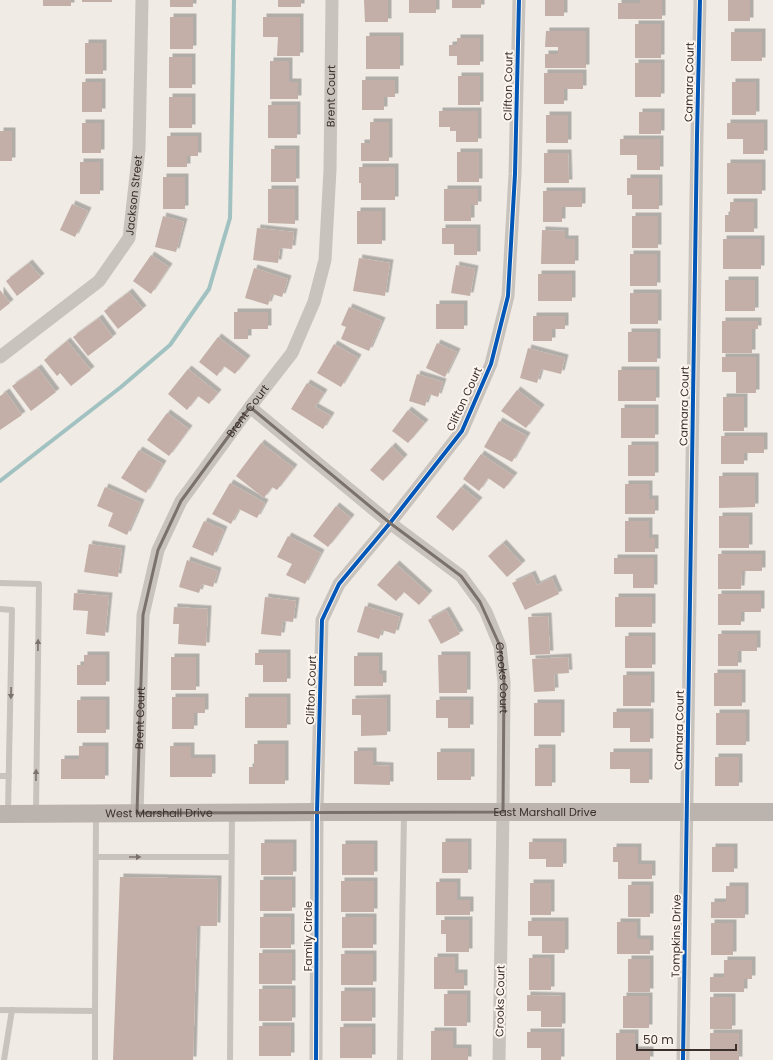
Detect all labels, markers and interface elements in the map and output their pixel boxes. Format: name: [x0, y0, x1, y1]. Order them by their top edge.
street label: Camara Court: [680, 42, 698, 122]
street label: Clifton Court: [499, 51, 517, 121]
street label: Brent Court: [323, 65, 339, 127]
street label: Jackson Street: [121, 155, 146, 236]
street label: Clifton Court: [442, 364, 486, 434]
street label: Camara Court: [675, 366, 693, 446]
street label: Brent Court: [222, 381, 273, 441]
one-way arrow: [35, 638, 41, 651]
street label: Crooks Court: [492, 641, 512, 714]
street label: Clifton Court: [302, 655, 320, 725]
one-way arrow: [7, 687, 14, 699]
street label: Brent Court: [131, 687, 149, 749]
street label: Camara Court: [670, 690, 688, 770]
one-way arrow: [33, 768, 39, 781]
street label: East Marshall Drive: [493, 804, 597, 820]
street label: West Marshall Drive: [105, 805, 213, 821]
one-way arrow: [129, 854, 142, 860]
street label: Tompkins Drive: [667, 894, 685, 978]
street label: Family Circle: [300, 901, 316, 971]
street label: Crooks Court: [491, 965, 509, 1037]
scale bar: [637, 1026, 736, 1052]
text: 50 m: [643, 1031, 674, 1048]

